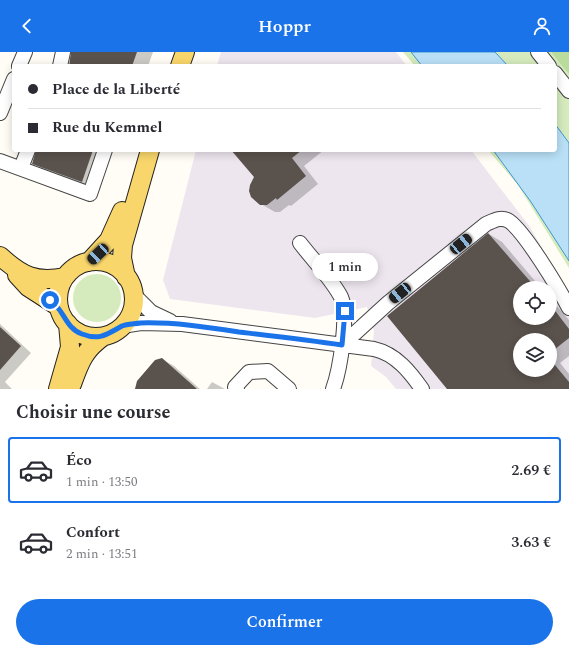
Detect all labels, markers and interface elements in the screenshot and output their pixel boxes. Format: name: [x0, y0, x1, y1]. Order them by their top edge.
text: Hoppr: [258, 13, 311, 40]
icon: back: [16, 15, 38, 37]
icon: person: [531, 15, 553, 37]
text: Place de la Liberté: [52, 78, 180, 101]
text: Rue du Kemmel: [52, 116, 162, 139]
car: [448, 232, 474, 256]
car: [85, 241, 111, 267]
callout: 1 min: [312, 253, 378, 281]
text: 1 min: [328, 257, 362, 277]
car: [387, 281, 413, 305]
map controls: [513, 281, 557, 377]
button: locate: [513, 281, 557, 325]
route start: [41, 291, 59, 309]
route end: [336, 302, 354, 320]
button: layers: [513, 333, 557, 377]
text: Choisir une course: [16, 399, 170, 426]
text: Éco: [66, 449, 92, 472]
icon: car: [18, 452, 54, 488]
text: 2.69 €: [511, 459, 551, 482]
text: 1 min · 13:50: [66, 472, 138, 492]
text: Confort: [66, 521, 120, 544]
icon: car: [18, 524, 54, 560]
text: 3.63 €: [511, 531, 551, 554]
text: 2 min · 13:51: [66, 544, 138, 564]
button: Confirmer: [16, 599, 553, 645]

